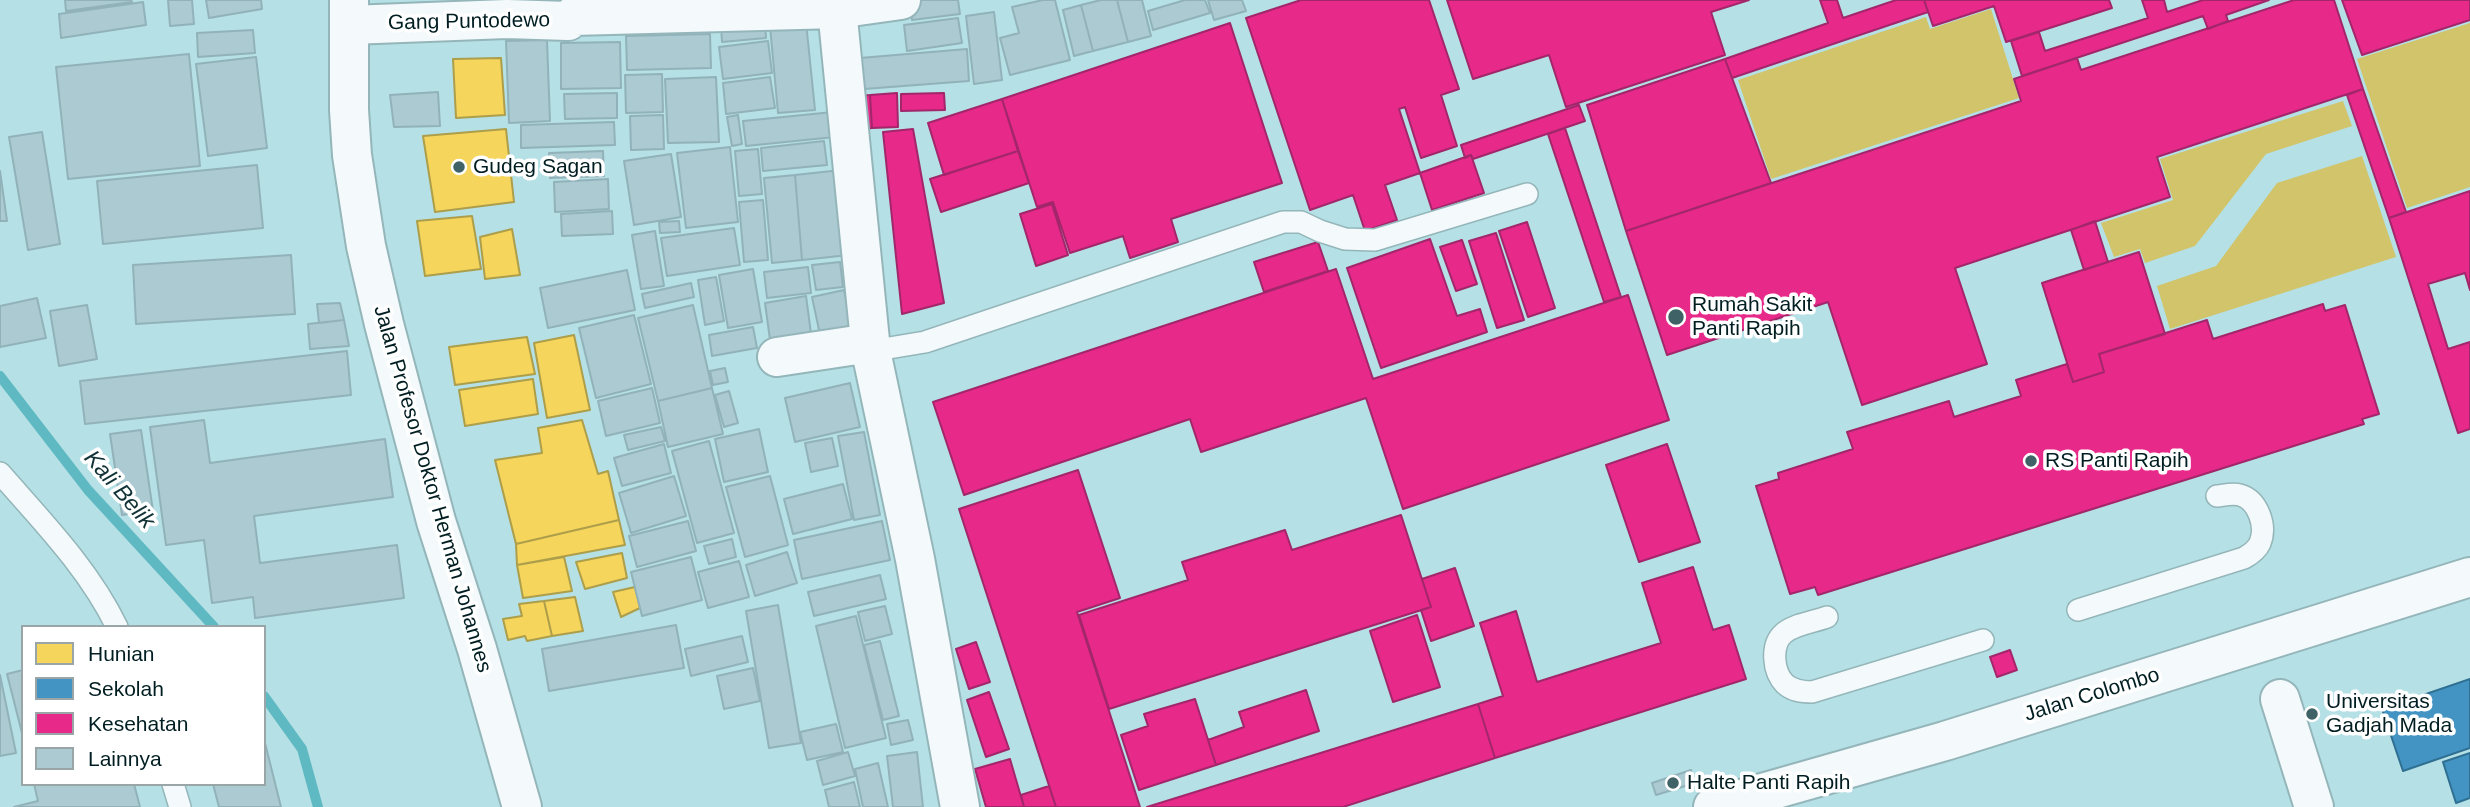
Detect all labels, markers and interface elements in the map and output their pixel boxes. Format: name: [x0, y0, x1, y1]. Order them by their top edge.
street label: Gang Puntodewo: [388, 8, 550, 36]
place label: Gudeg Sagan: [473, 154, 603, 180]
marker: Gudeg Sagan: [451, 159, 467, 175]
place label: Rumah Sakit Panti Rapih: [1692, 292, 1812, 342]
street label: Jalan Profesor Doktor Herman Johannes: [367, 303, 497, 675]
marker: Rumah Sakit Panti Rapih: [1666, 307, 1686, 327]
water label: Kali Belik: [78, 445, 160, 535]
place label: RS Panti Rapih: [2045, 448, 2189, 474]
marker: RS Panti Rapih: [2023, 453, 2039, 469]
legend: [21, 625, 266, 786]
text: Hunian: [88, 642, 155, 665]
street label: Jalan Colombo: [2021, 662, 2163, 728]
text: Sekolah: [88, 677, 164, 700]
place label: Universitas Gadjah Mada: [2326, 689, 2452, 739]
marker: Universitas Gadjah Mada: [2304, 706, 2320, 722]
text: Kesehatan: [88, 712, 188, 735]
text: Lainnya: [88, 747, 162, 770]
place label: Halte Panti Rapih: [1687, 770, 1850, 796]
marker: Halte Panti Rapih: [1665, 775, 1681, 791]

